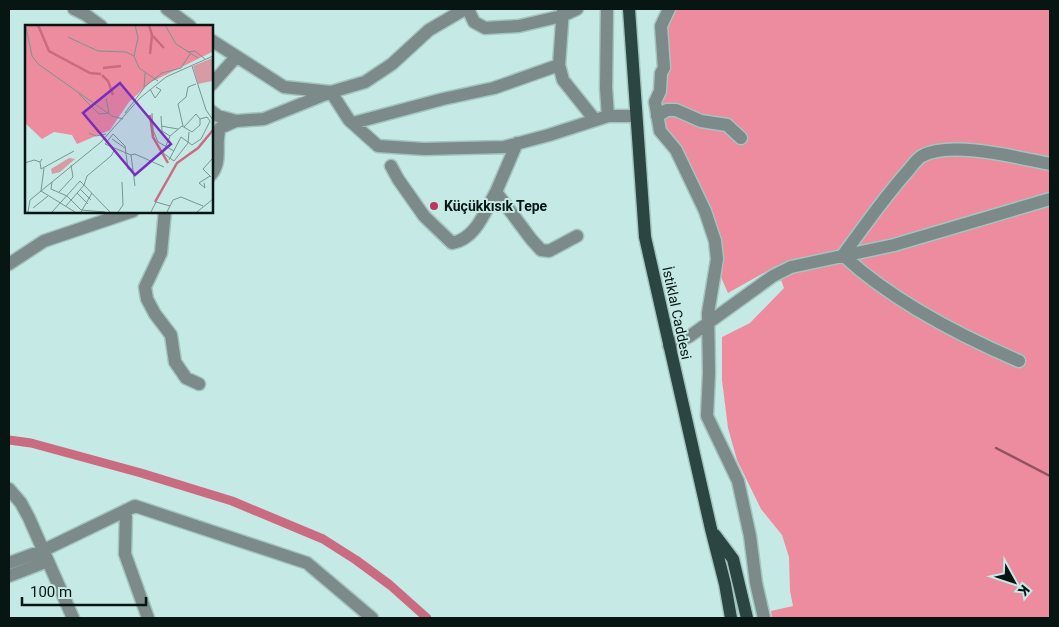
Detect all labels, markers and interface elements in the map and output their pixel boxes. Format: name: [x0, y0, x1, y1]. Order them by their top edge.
inset map: [25, 25, 212, 212]
place label: Küçükkısık Tepe: [444, 198, 548, 214]
marker: Küçükkısık Tepe: [428, 200, 440, 212]
street label: İstiklal Caddesi: [659, 265, 695, 361]
north arrow: [989, 557, 1039, 607]
scale bar: [22, 574, 146, 606]
text: K: [1015, 582, 1033, 599]
text: 100 m: [30, 583, 72, 601]

